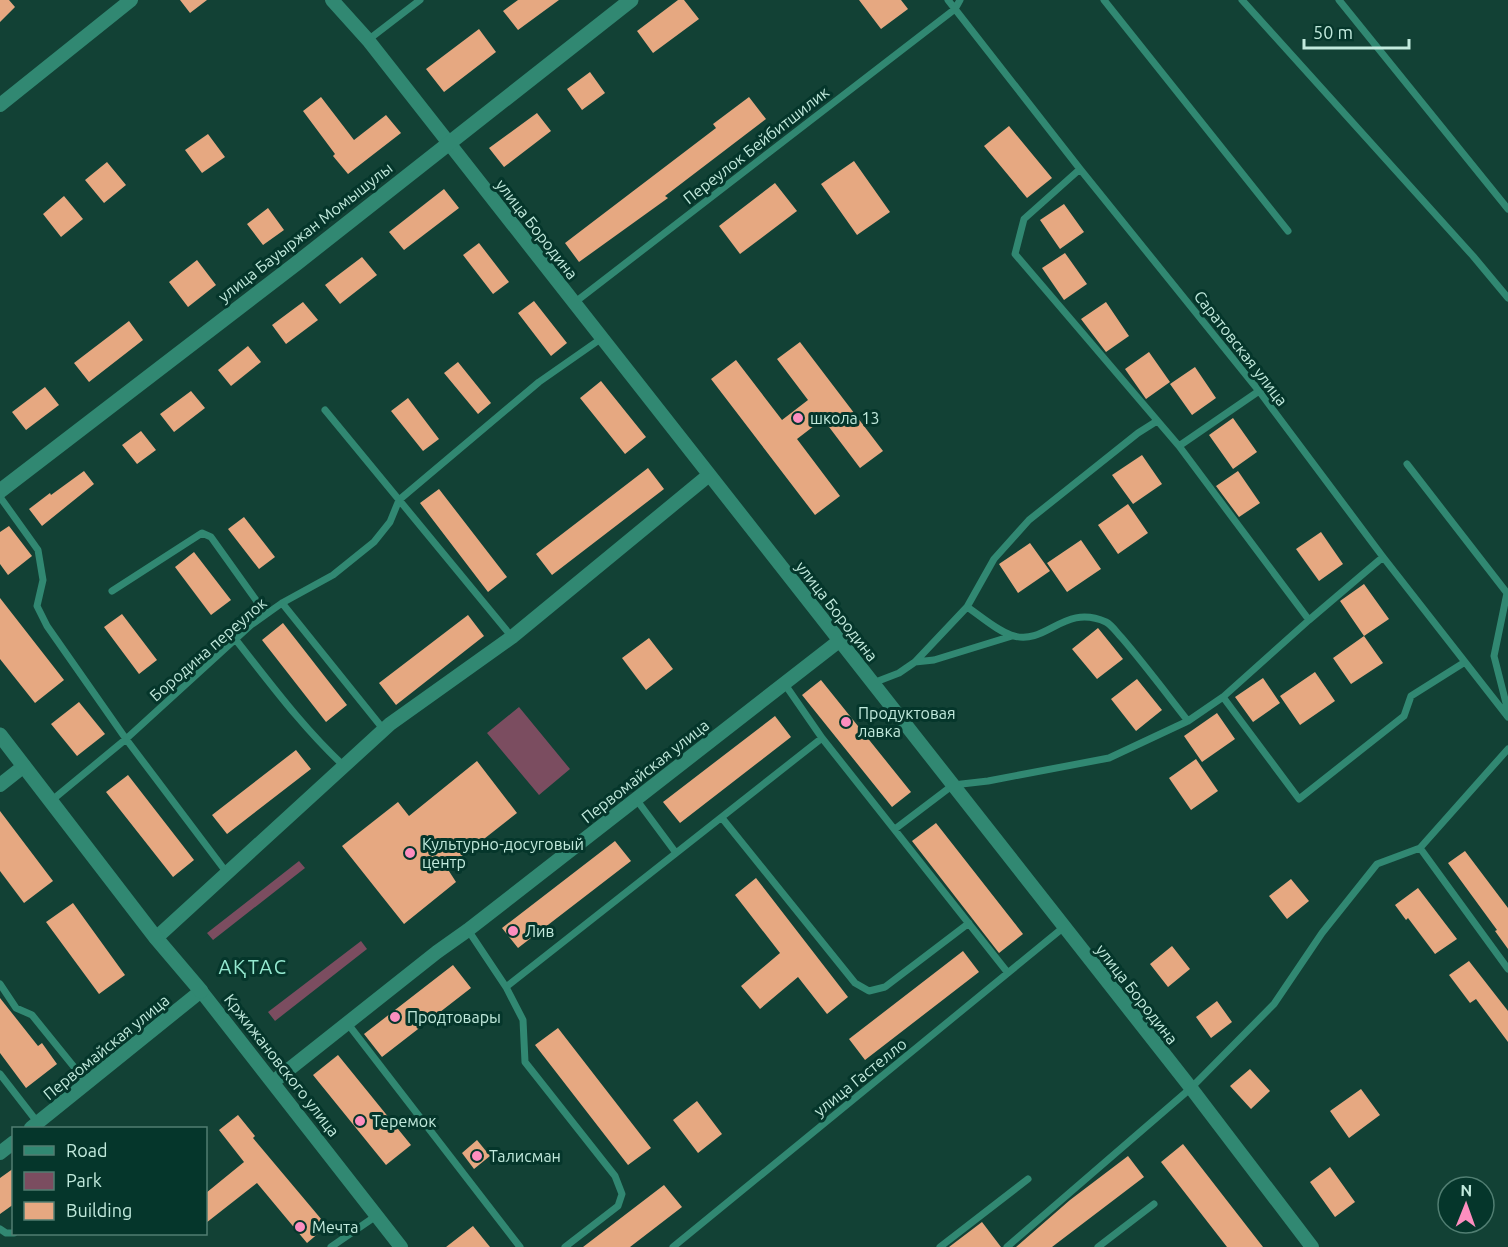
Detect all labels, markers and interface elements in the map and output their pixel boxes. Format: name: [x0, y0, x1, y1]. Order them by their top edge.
scale bar: [1304, 12, 1409, 50]
text: 50 m: [1313, 22, 1353, 42]
street label: Переулок Бейбитшилик: [680, 83, 832, 207]
street label: улица Бауыржан Момышулы: [214, 158, 396, 306]
street label: улица Бородина: [492, 175, 582, 283]
street label: Саратовская улица: [1191, 287, 1291, 409]
place label: школа 13: [810, 409, 880, 427]
marker: школа 13: [791, 411, 805, 425]
street label: улица Бородина: [792, 557, 882, 665]
street label: Бородина переулок: [146, 593, 270, 705]
place label: Продуктовая лавка: [858, 704, 956, 740]
marker: Продуктовая лавка: [839, 715, 853, 729]
street label: Первомайская улица: [578, 716, 712, 826]
place label: Культурно-досуговый центр: [422, 835, 584, 871]
marker: Культурно-досуговый центр: [403, 846, 417, 860]
place label: Лив: [525, 922, 554, 940]
marker: Лив: [506, 924, 520, 938]
street label: улица Бородина: [1092, 940, 1182, 1048]
district label: АҚТАС: [219, 955, 287, 978]
street label: Кржижановского улица: [221, 990, 343, 1140]
street label: Первомайская улица: [39, 991, 173, 1103]
place label: Продтовары: [407, 1008, 501, 1026]
marker: Продтовары: [388, 1010, 402, 1024]
street label: улица Гастелло: [810, 1034, 910, 1120]
place label: Теремок: [372, 1112, 436, 1130]
marker: Теремок: [353, 1114, 367, 1128]
legend: [12, 1127, 207, 1235]
text: Road: [66, 1140, 108, 1160]
place label: Талисман: [489, 1147, 561, 1165]
marker: Талисман: [470, 1149, 484, 1163]
text: Park: [66, 1170, 102, 1190]
north arrow: [1436, 1175, 1496, 1235]
text: N: [1460, 1181, 1472, 1199]
text: Building: [66, 1200, 132, 1220]
place label: Мечта: [312, 1218, 358, 1236]
marker: Мечта: [293, 1220, 307, 1234]

